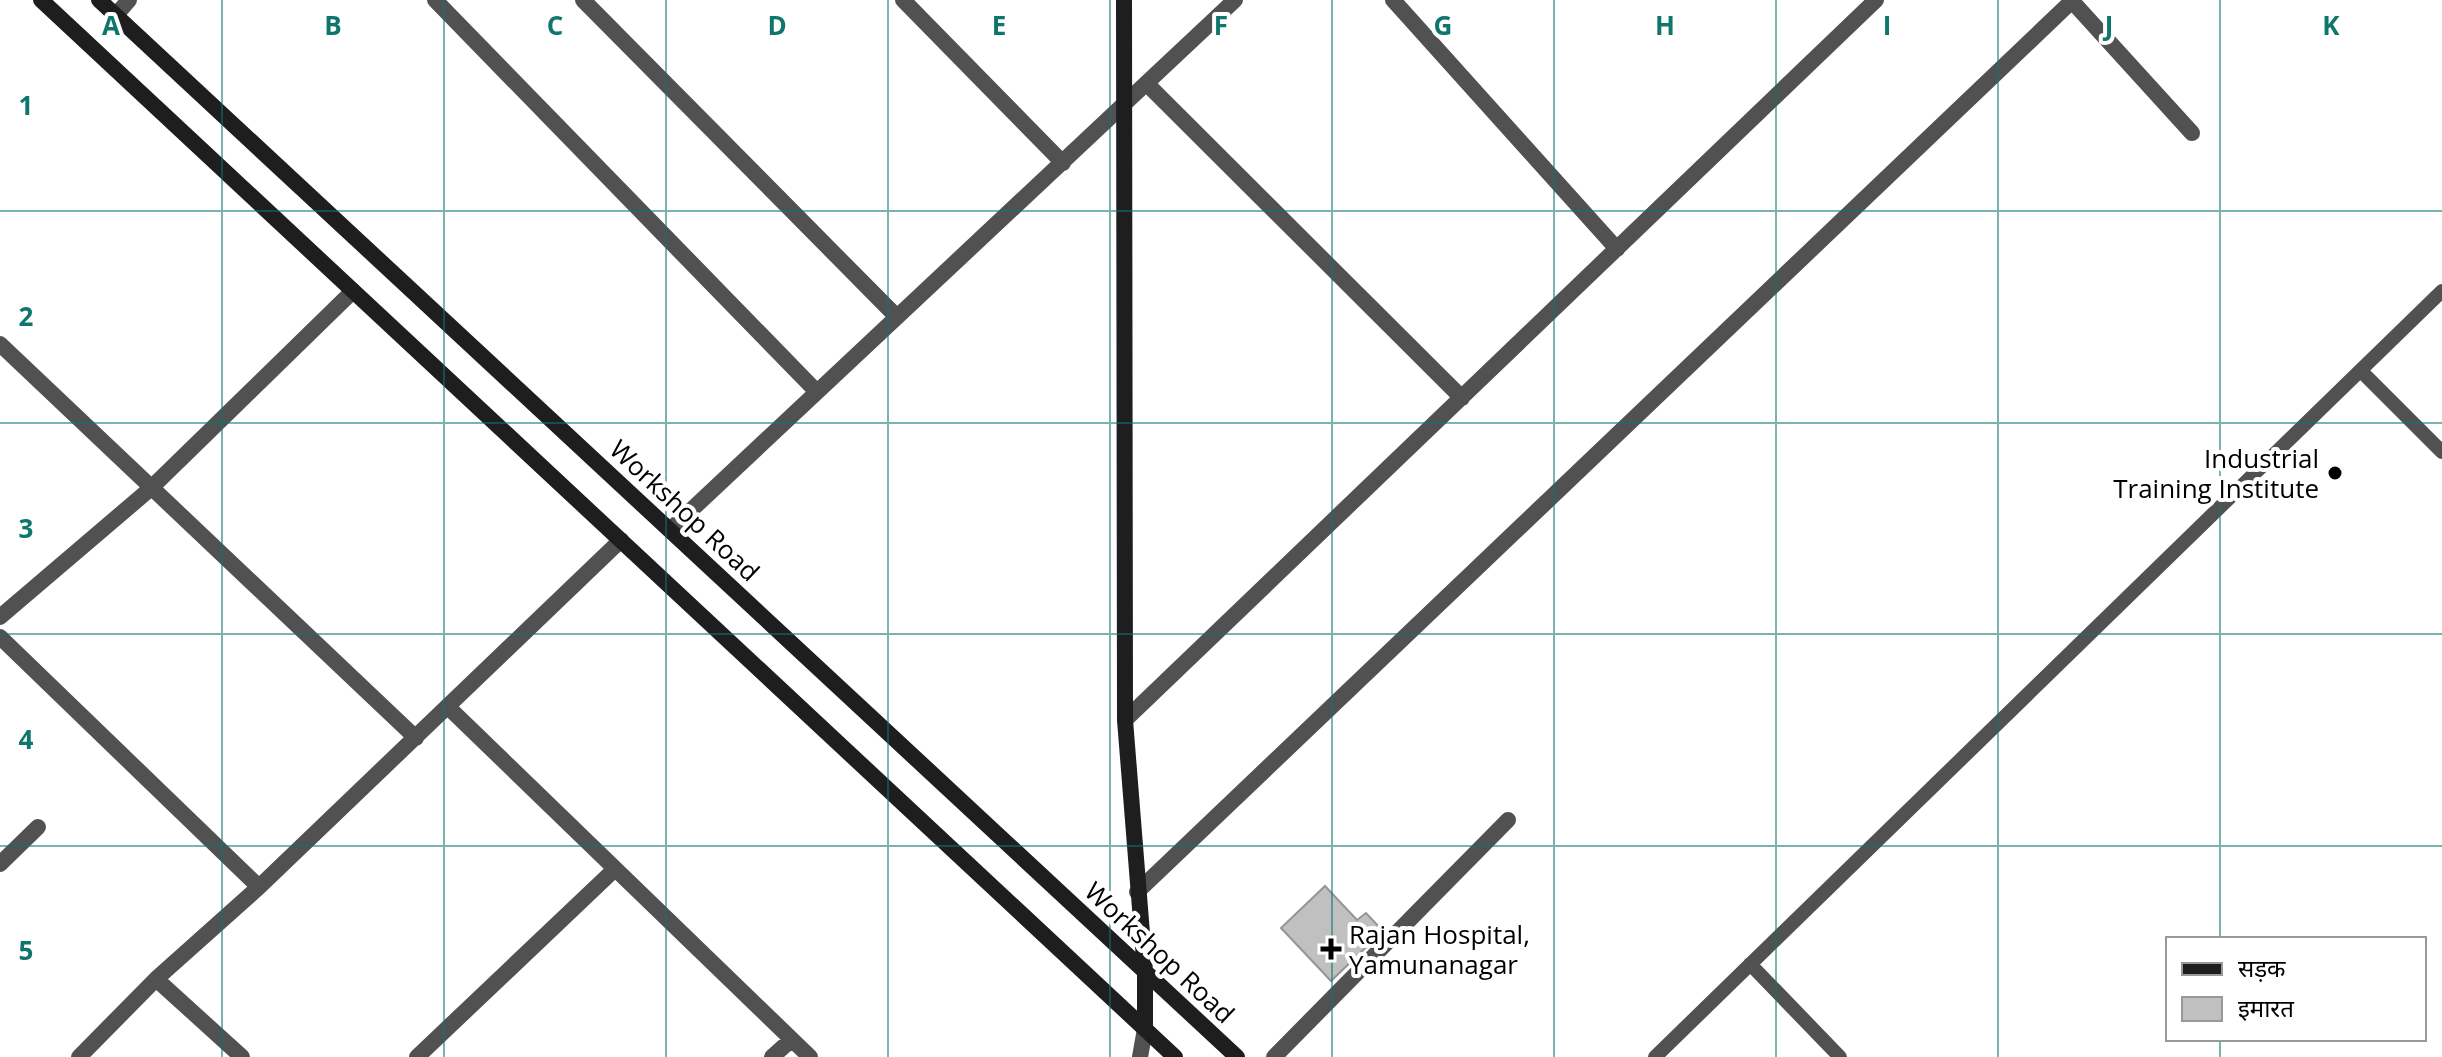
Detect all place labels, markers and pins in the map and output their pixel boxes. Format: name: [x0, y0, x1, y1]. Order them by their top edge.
place label: Industrial Training Institute: [2113, 440, 2319, 506]
marker: Industrial Training Institute: [2326, 464, 2344, 482]
place label: Rajan Hospital, Yamunanagar: [1349, 916, 1530, 982]
marker: Rajan Hospital, Yamunanagar: [1320, 938, 1342, 960]

